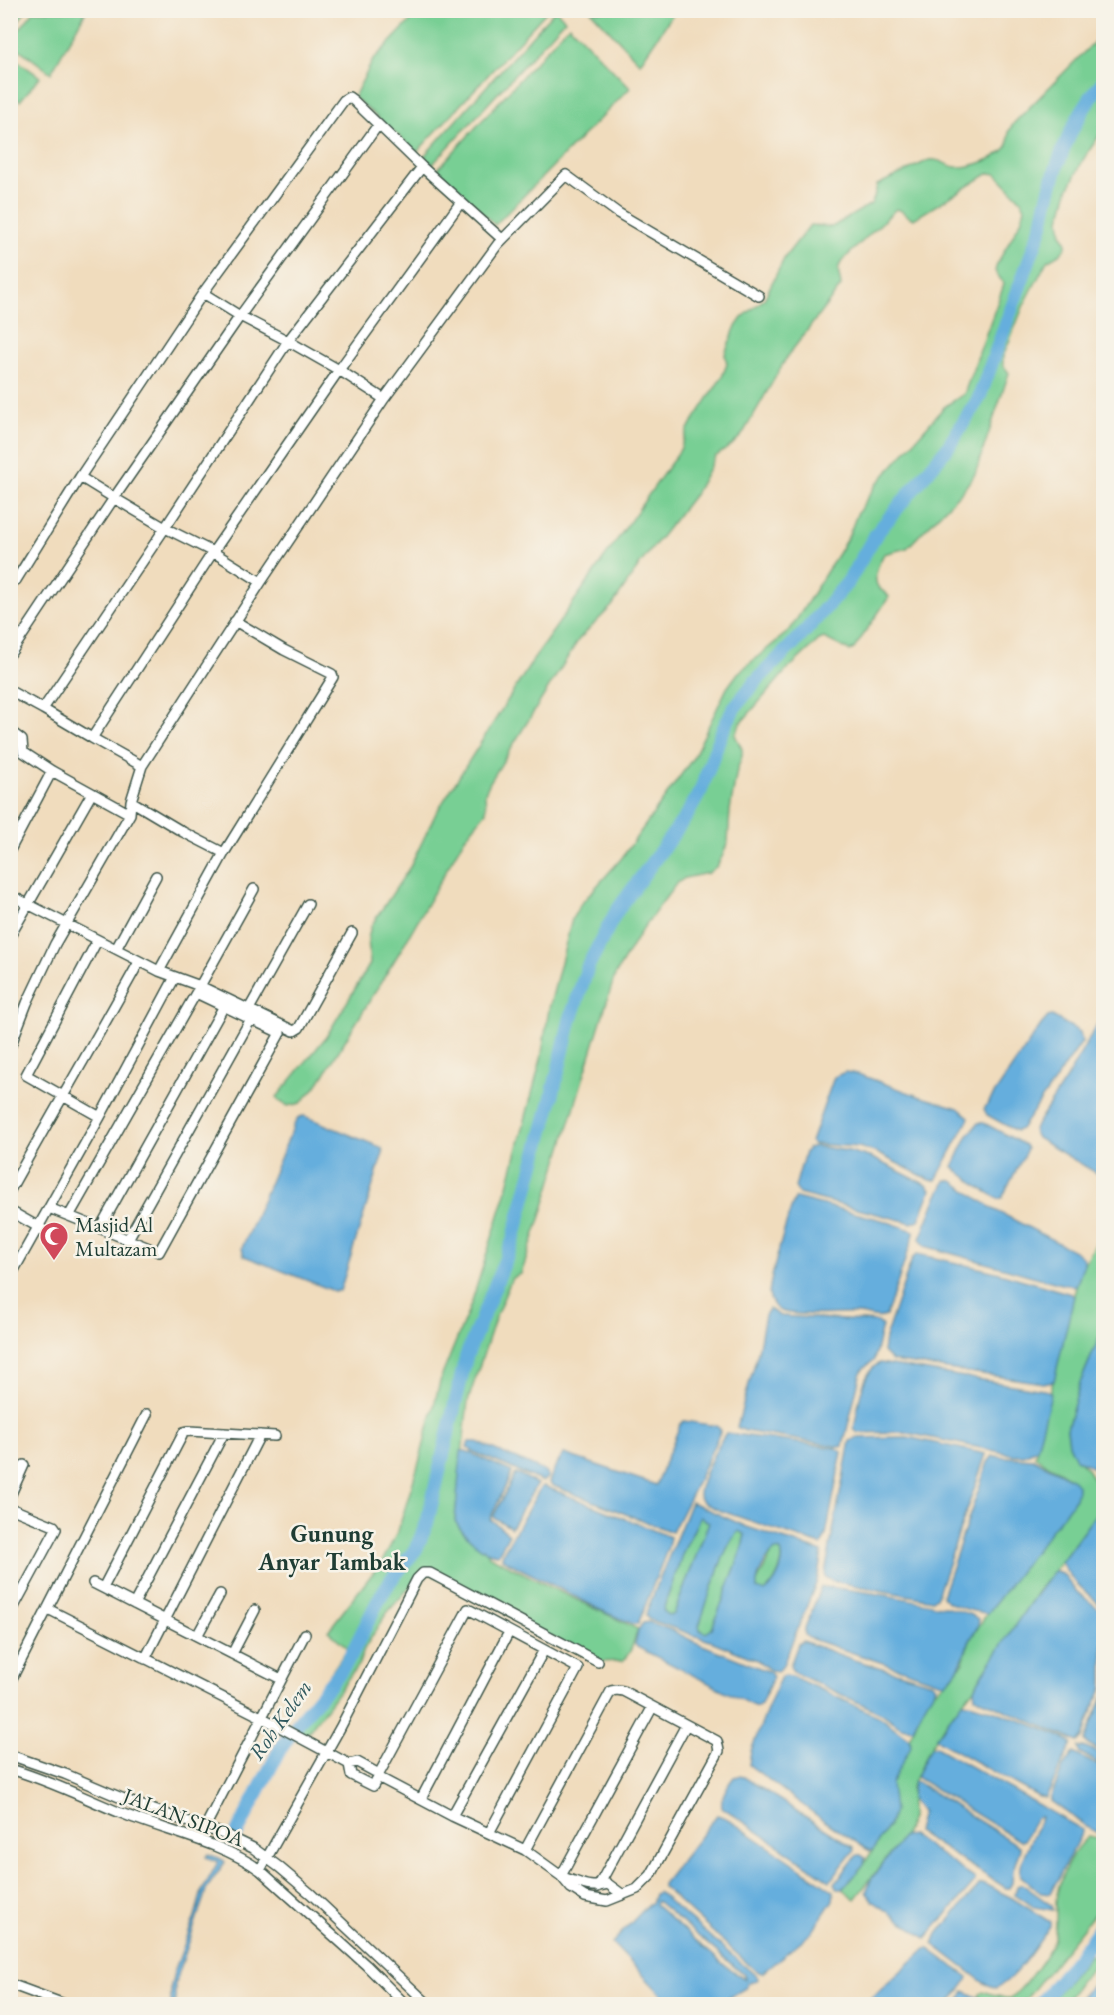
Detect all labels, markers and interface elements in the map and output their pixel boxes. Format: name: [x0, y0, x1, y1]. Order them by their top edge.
place label: Masjid Al Multazam: [75, 1211, 157, 1262]
mosque icon: Masjid Al Multazam: [38, 1220, 70, 1262]
district label: Gunung Anyar Tambak: [257, 1518, 407, 1578]
water label: Roh Kelem: [242, 1674, 318, 1766]
street label: JALAN SIPOA: [118, 1781, 249, 1853]

